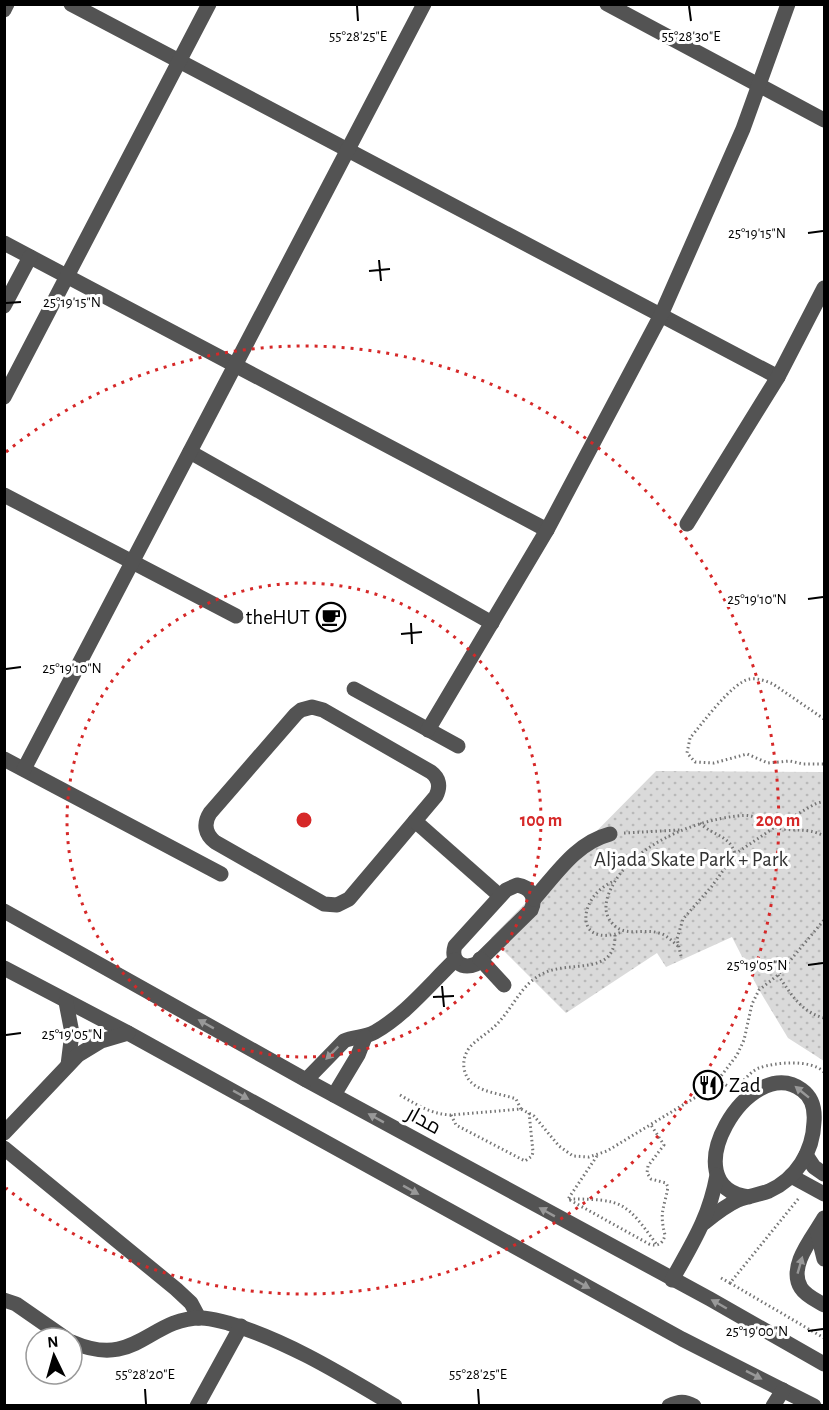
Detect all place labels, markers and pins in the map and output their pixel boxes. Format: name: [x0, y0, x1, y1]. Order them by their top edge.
cafe icon: theHUT: [315, 601, 347, 633]
place label: theHUT: [246, 607, 310, 628]
centre of rings: [294, 810, 314, 830]
restaurant icon: Zad: [692, 1069, 724, 1101]
place label: Zad: [729, 1075, 761, 1096]

